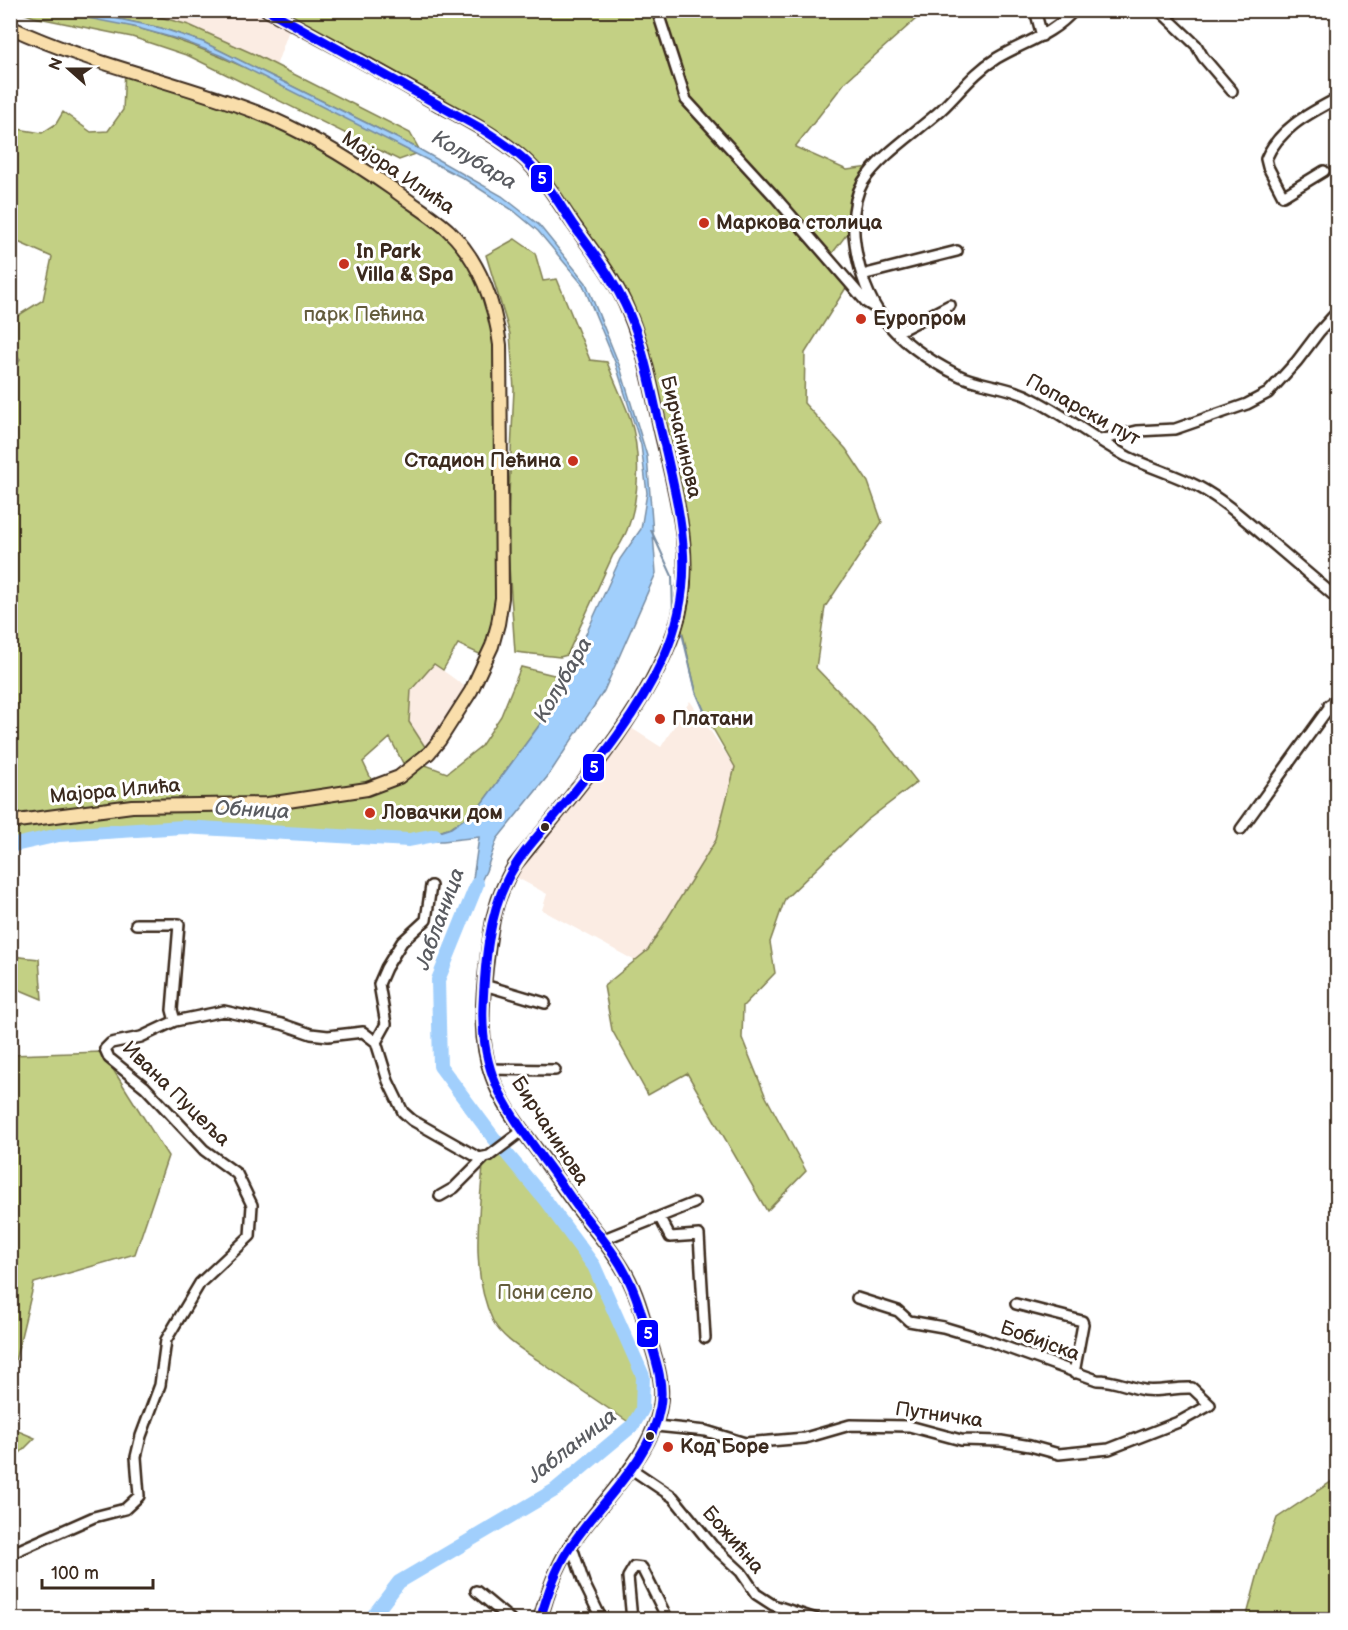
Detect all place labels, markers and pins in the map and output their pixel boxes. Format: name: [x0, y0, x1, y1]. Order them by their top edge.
place label: Маркова столица: [716, 211, 883, 235]
marker: Маркова столица: [697, 216, 711, 230]
place label: In Park Villa & Spa: [356, 240, 454, 287]
marker: In Park Villa & Spa: [337, 257, 351, 271]
place label: Еуропром: [873, 307, 966, 331]
marker: Еуропром: [854, 312, 868, 326]
place label: Стадион Пећина: [404, 449, 561, 473]
marker: Стадион Пећина: [566, 454, 580, 468]
place label: Платани: [672, 707, 753, 731]
marker: Платани: [653, 712, 667, 726]
place label: Ловачки дом: [381, 801, 503, 825]
marker: Ловачки дом: [363, 806, 377, 820]
unlabelled marker: [539, 821, 551, 833]
unlabelled marker: [644, 1430, 656, 1442]
place label: Код Боре: [680, 1435, 769, 1459]
marker: Код Боре: [661, 1440, 675, 1454]

